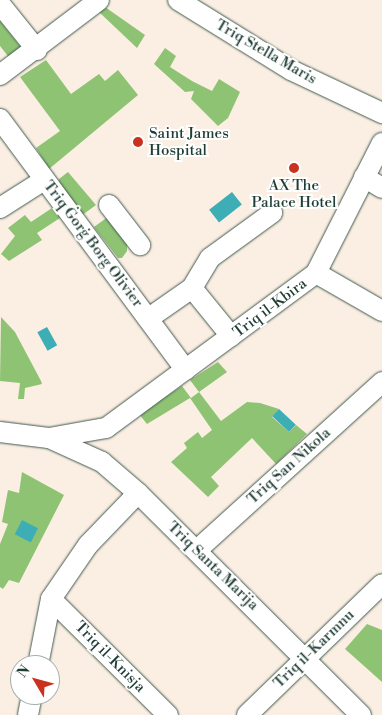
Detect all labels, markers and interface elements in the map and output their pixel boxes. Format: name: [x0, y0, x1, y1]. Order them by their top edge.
street label: Triq Stella Maris: [212, 16, 320, 88]
place label: Saint James Hospital: [149, 124, 229, 159]
marker: Saint James Hospital: [131, 135, 145, 149]
marker: AX The Palace Hotel: [288, 162, 300, 174]
place label: AX The Palace Hotel: [252, 176, 336, 211]
street label: Triq Ġorġ Borg Olivier: [40, 177, 146, 311]
street label: Triq il-Kbira: [230, 275, 310, 341]
street label: Triq San Nikola: [244, 424, 334, 508]
street label: Triq Santa Marija: [164, 518, 262, 614]
street label: Triq il-Karmnu: [270, 606, 358, 692]
street label: Triq il-Knisja: [71, 618, 149, 696]
north arrow: [10, 655, 60, 705]
text: N: [13, 662, 34, 681]

